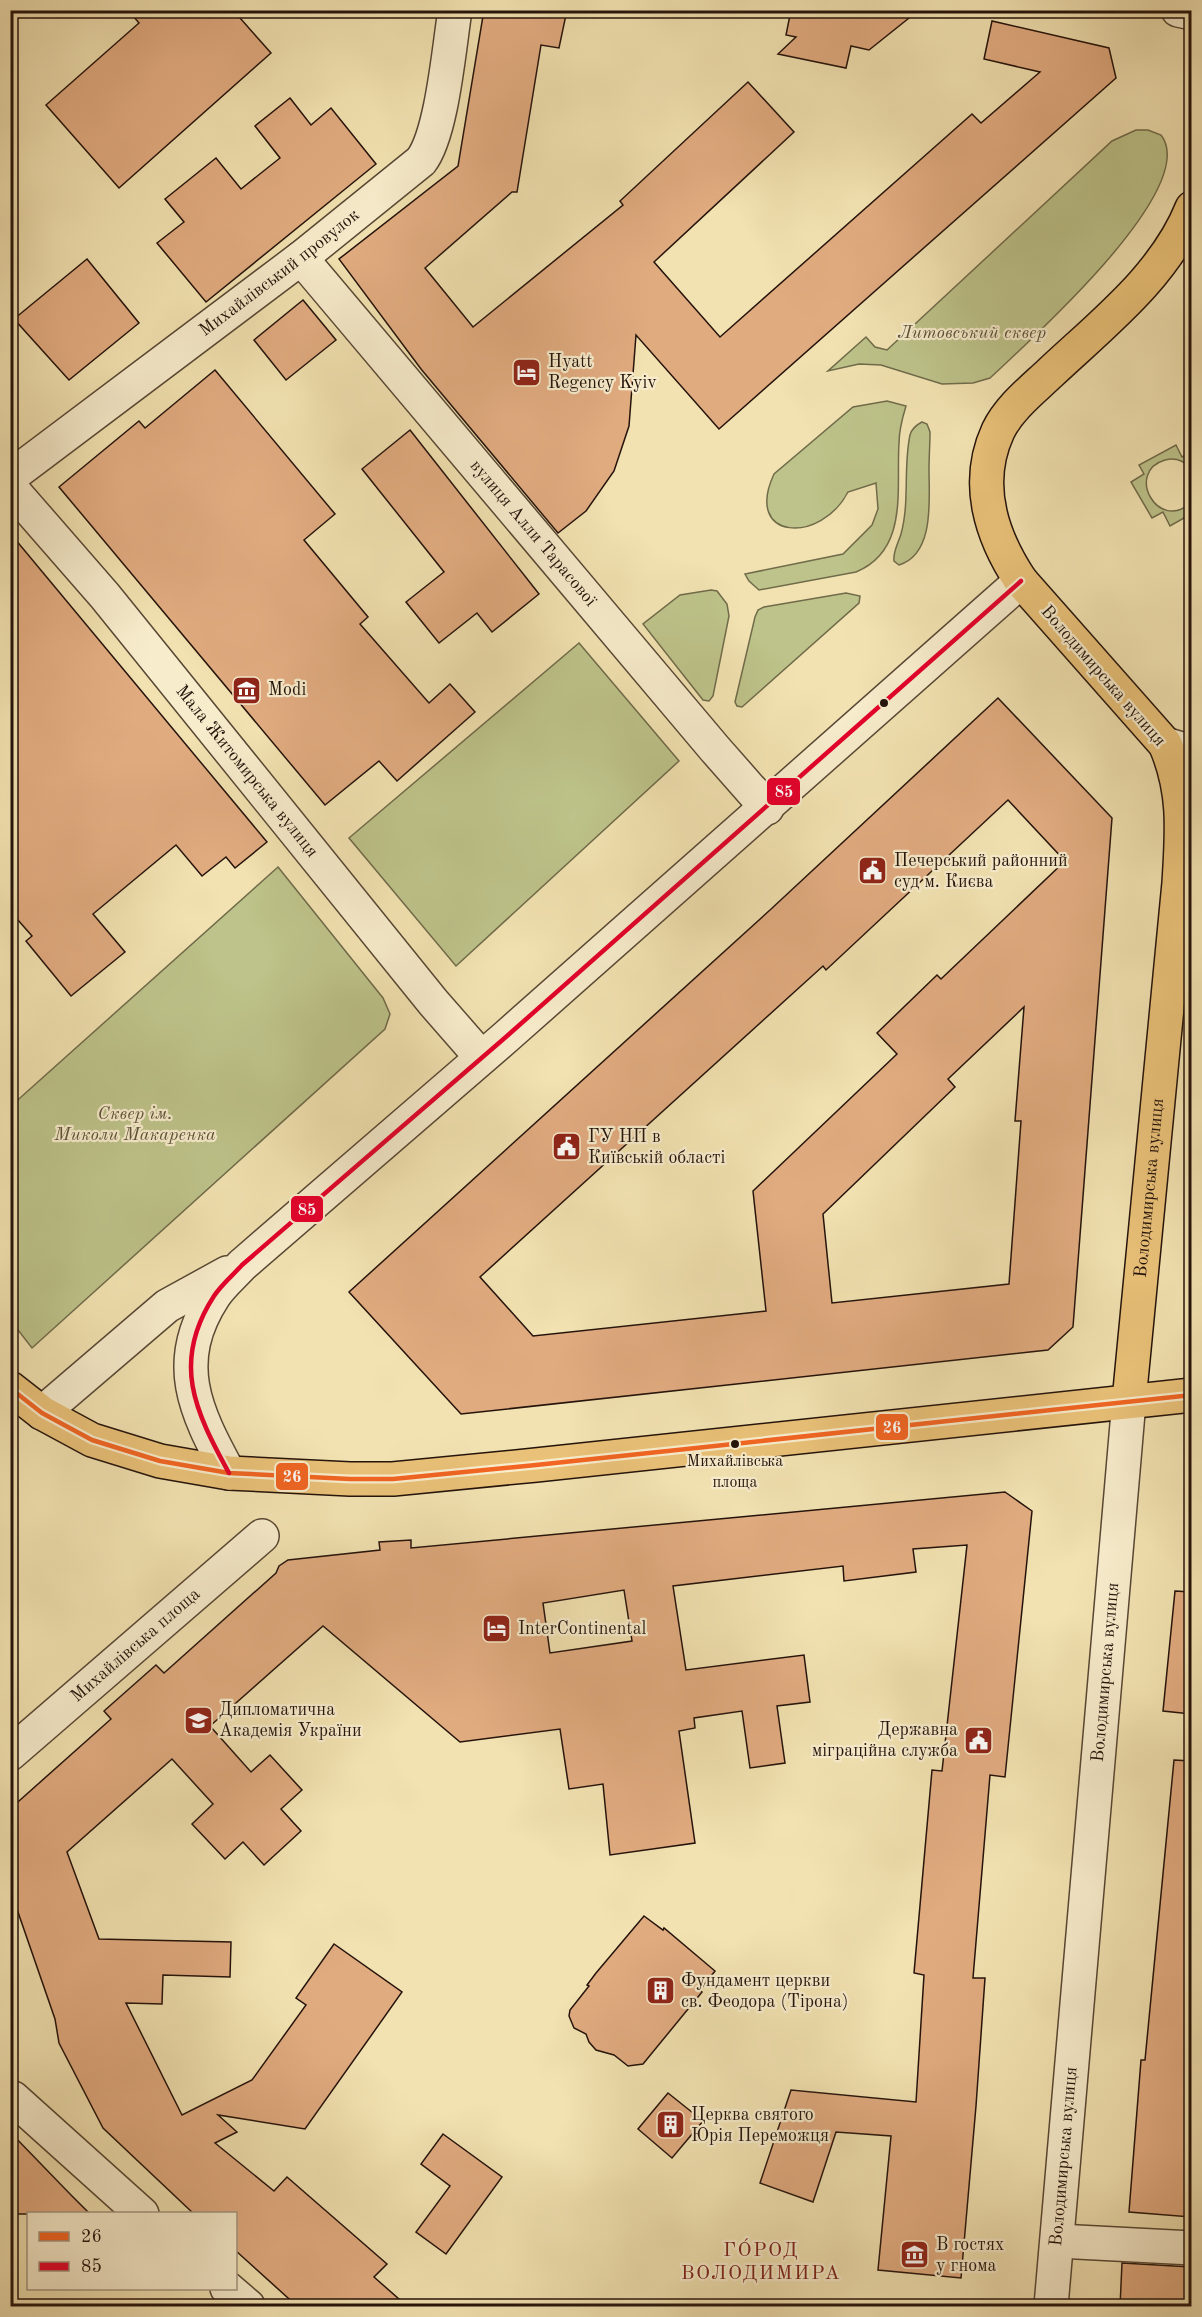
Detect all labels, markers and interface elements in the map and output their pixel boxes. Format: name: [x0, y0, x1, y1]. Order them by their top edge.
street label: Михайлівський провулок: [196, 206, 363, 340]
park label: Литовський сквер: [898, 324, 1046, 342]
place label: Hyatt Regency Kyiv: [548, 353, 657, 392]
hotel icon: Hyatt Regency Kyiv: [511, 356, 543, 388]
street label: вулиця Алли Тарасової: [466, 457, 600, 610]
street label: Володимирська вулиця: [1037, 602, 1169, 750]
museum icon: Modi: [231, 674, 263, 706]
place label: Modi: [268, 681, 306, 699]
street label: Мала Житомирська вулиця: [172, 682, 321, 861]
unlabelled marker: [878, 697, 890, 709]
line badge: 85: [766, 777, 801, 806]
text: 85: [775, 785, 793, 801]
place label: Печерський районний суд м. Києва: [894, 852, 1068, 891]
public building icon: Печерський районний суд м. Києва: [857, 855, 889, 887]
street label: Володимирська вулиця: [1132, 1097, 1167, 1279]
park label: Сквер ім. Миколи Макаренка: [53, 1105, 216, 1144]
place label: ГУ НП в Київській області: [588, 1128, 726, 1167]
public building icon: ГУ НП в Київській області: [551, 1131, 583, 1163]
line badge: 85: [290, 1195, 324, 1223]
text: 85: [298, 1203, 316, 1219]
line badge: 26: [875, 1413, 909, 1441]
text: 26: [883, 1421, 901, 1437]
marker: Михайлівська площа: [729, 1438, 741, 1450]
place label: Михайлівська площа: [687, 1454, 783, 1491]
line badge: 26: [275, 1462, 309, 1491]
text: 26: [283, 1470, 301, 1486]
street label: Володимирська вулиця: [1089, 1582, 1122, 1763]
street label: Михайлівська площа: [68, 1585, 204, 1706]
hotel icon: InterContinental: [481, 1613, 513, 1645]
place label: InterContinental: [518, 1620, 647, 1638]
place label: Дипломатична Академія України: [219, 1701, 362, 1740]
school or university icon: Дипломатична Академія України: [182, 1704, 214, 1736]
place label: Державна міграційна служба: [812, 1721, 958, 1760]
public building icon: Державна міграційна служба: [963, 1724, 995, 1756]
place label: Фундамент церкви св. Феодора (Тірона): [681, 1972, 848, 2011]
building icon: Фундамент церкви св. Феодора (Тірона): [644, 1975, 676, 2007]
street label: Володимирська вулиця: [1047, 2066, 1081, 2247]
place label: Церква святого Юрія Переможця: [691, 2106, 829, 2145]
building icon: Церква святого Юрія Переможця: [654, 2109, 686, 2141]
legend: [27, 2212, 237, 2290]
text: 26: [81, 2228, 102, 2246]
place label: В гостях у гнома: [936, 2236, 1004, 2275]
district label: ГО́РОД ВОЛОДИМИРА: [681, 2238, 841, 2284]
museum icon: В гостях у гнома: [899, 2239, 931, 2271]
text: 85: [81, 2258, 102, 2276]

